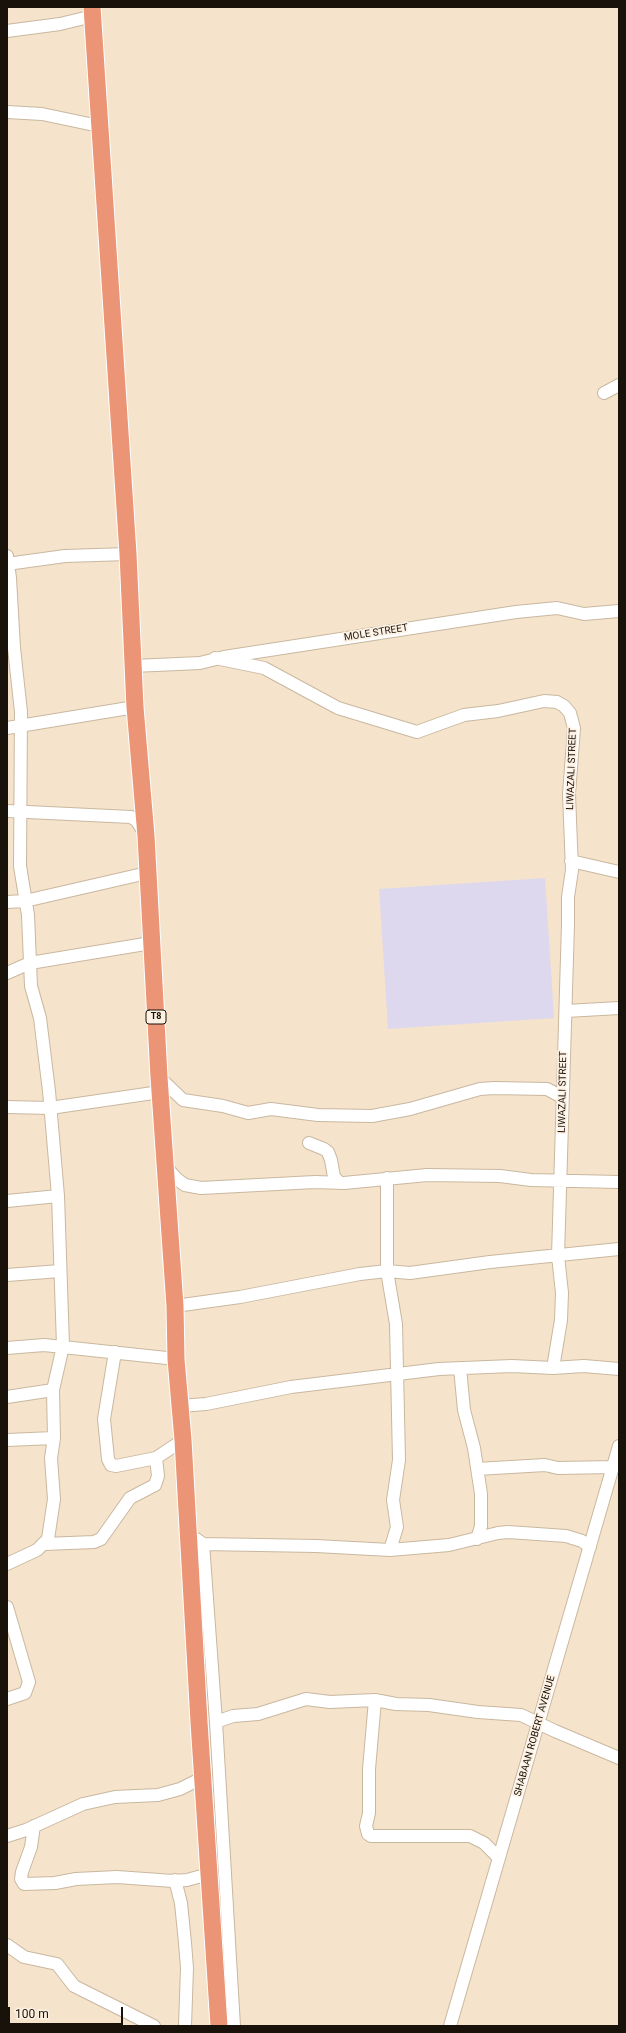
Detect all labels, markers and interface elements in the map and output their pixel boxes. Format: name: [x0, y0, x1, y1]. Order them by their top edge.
street label: MOLE STREET: [343, 622, 409, 644]
street label: LIWAZALI STREET: [565, 728, 579, 810]
road number: T8: [146, 1010, 166, 1024]
street label: LIWAZALI STREET: [556, 1051, 570, 1133]
street label: SHABAAN ROBERT AVENUE: [512, 1674, 558, 1798]
scale bar: [10, 1999, 125, 2025]
text: 100 m: [15, 2007, 49, 2021]

